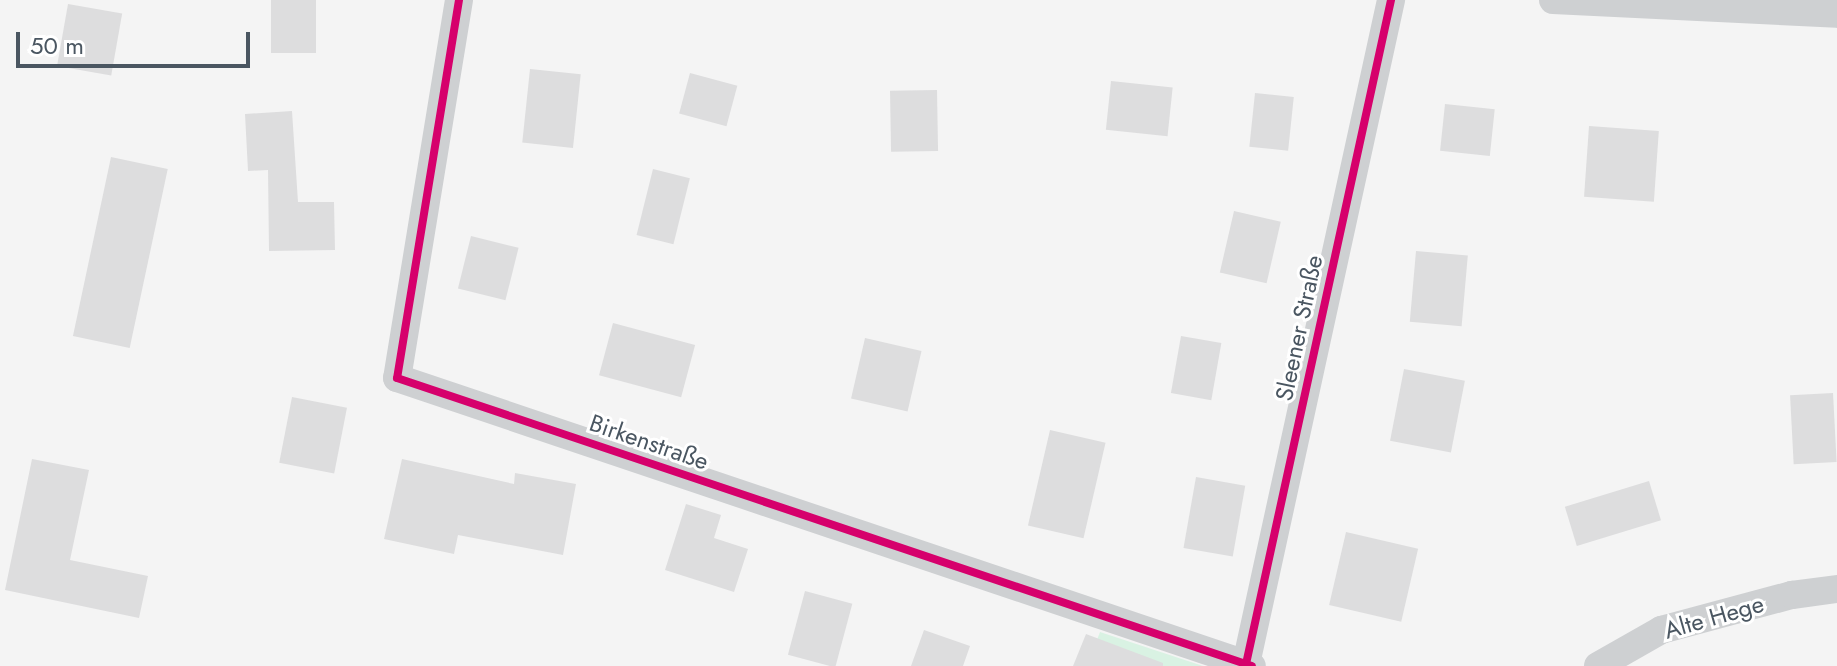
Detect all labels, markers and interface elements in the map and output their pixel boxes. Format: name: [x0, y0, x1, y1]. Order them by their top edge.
scale bar: [20, 16, 254, 66]
text: 50 m: [30, 28, 84, 63]
street label: Sleener Straße: [1269, 252, 1329, 404]
street label: Birkenstraße: [586, 408, 712, 476]
street label: Alte Hege: [1661, 589, 1767, 645]

